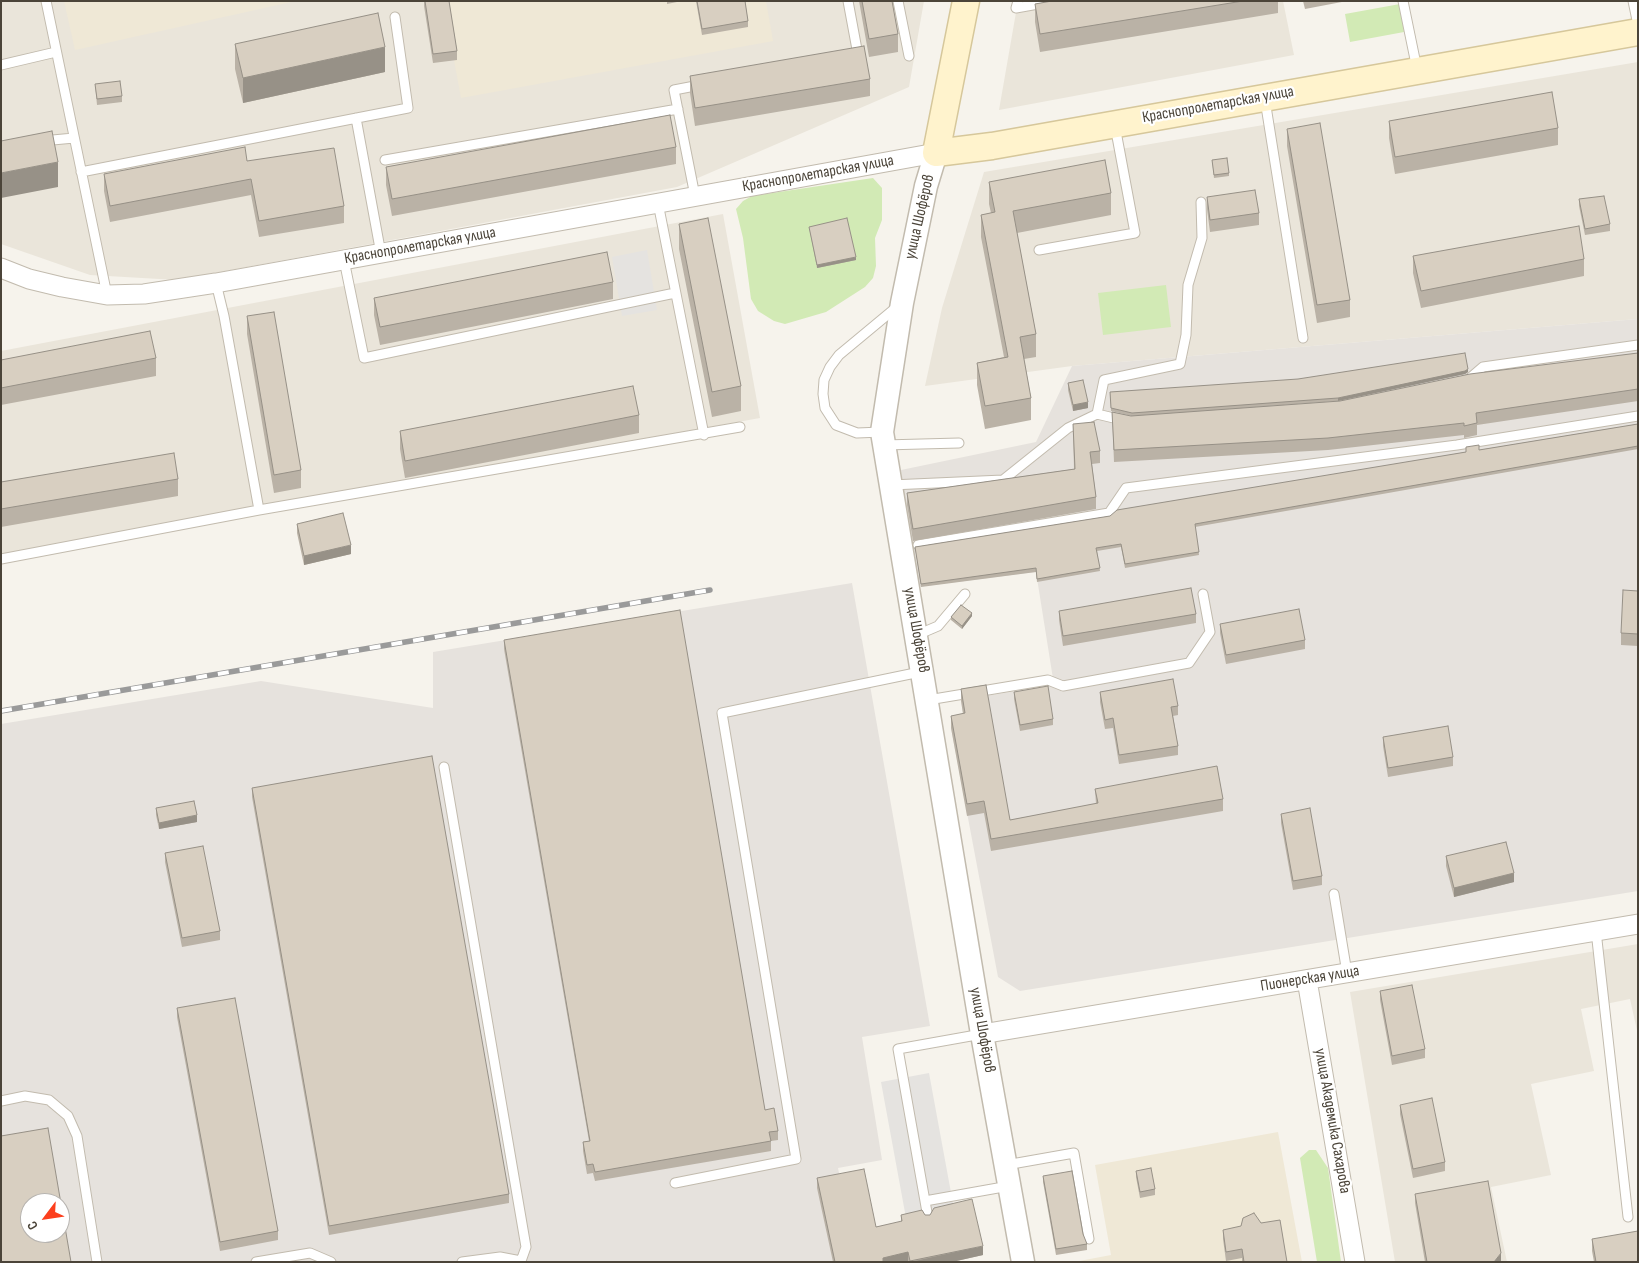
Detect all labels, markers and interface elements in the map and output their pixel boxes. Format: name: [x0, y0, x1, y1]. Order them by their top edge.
street label: Краснопролетарская улица: [1141, 82, 1295, 128]
street label: Краснопролетарская улица: [741, 151, 895, 197]
street label: улица Шофёров: [901, 173, 939, 261]
street label: Краснопролетарская улица: [343, 223, 497, 269]
street label: улица Шофёров: [899, 586, 933, 674]
street label: Пионерская улица: [1259, 962, 1361, 996]
street label: улица Шофёров: [965, 986, 999, 1074]
street label: улица Академика Сахарова: [1310, 1047, 1354, 1195]
north arrow: [20, 1193, 70, 1243]
text: С: [23, 1218, 42, 1233]

